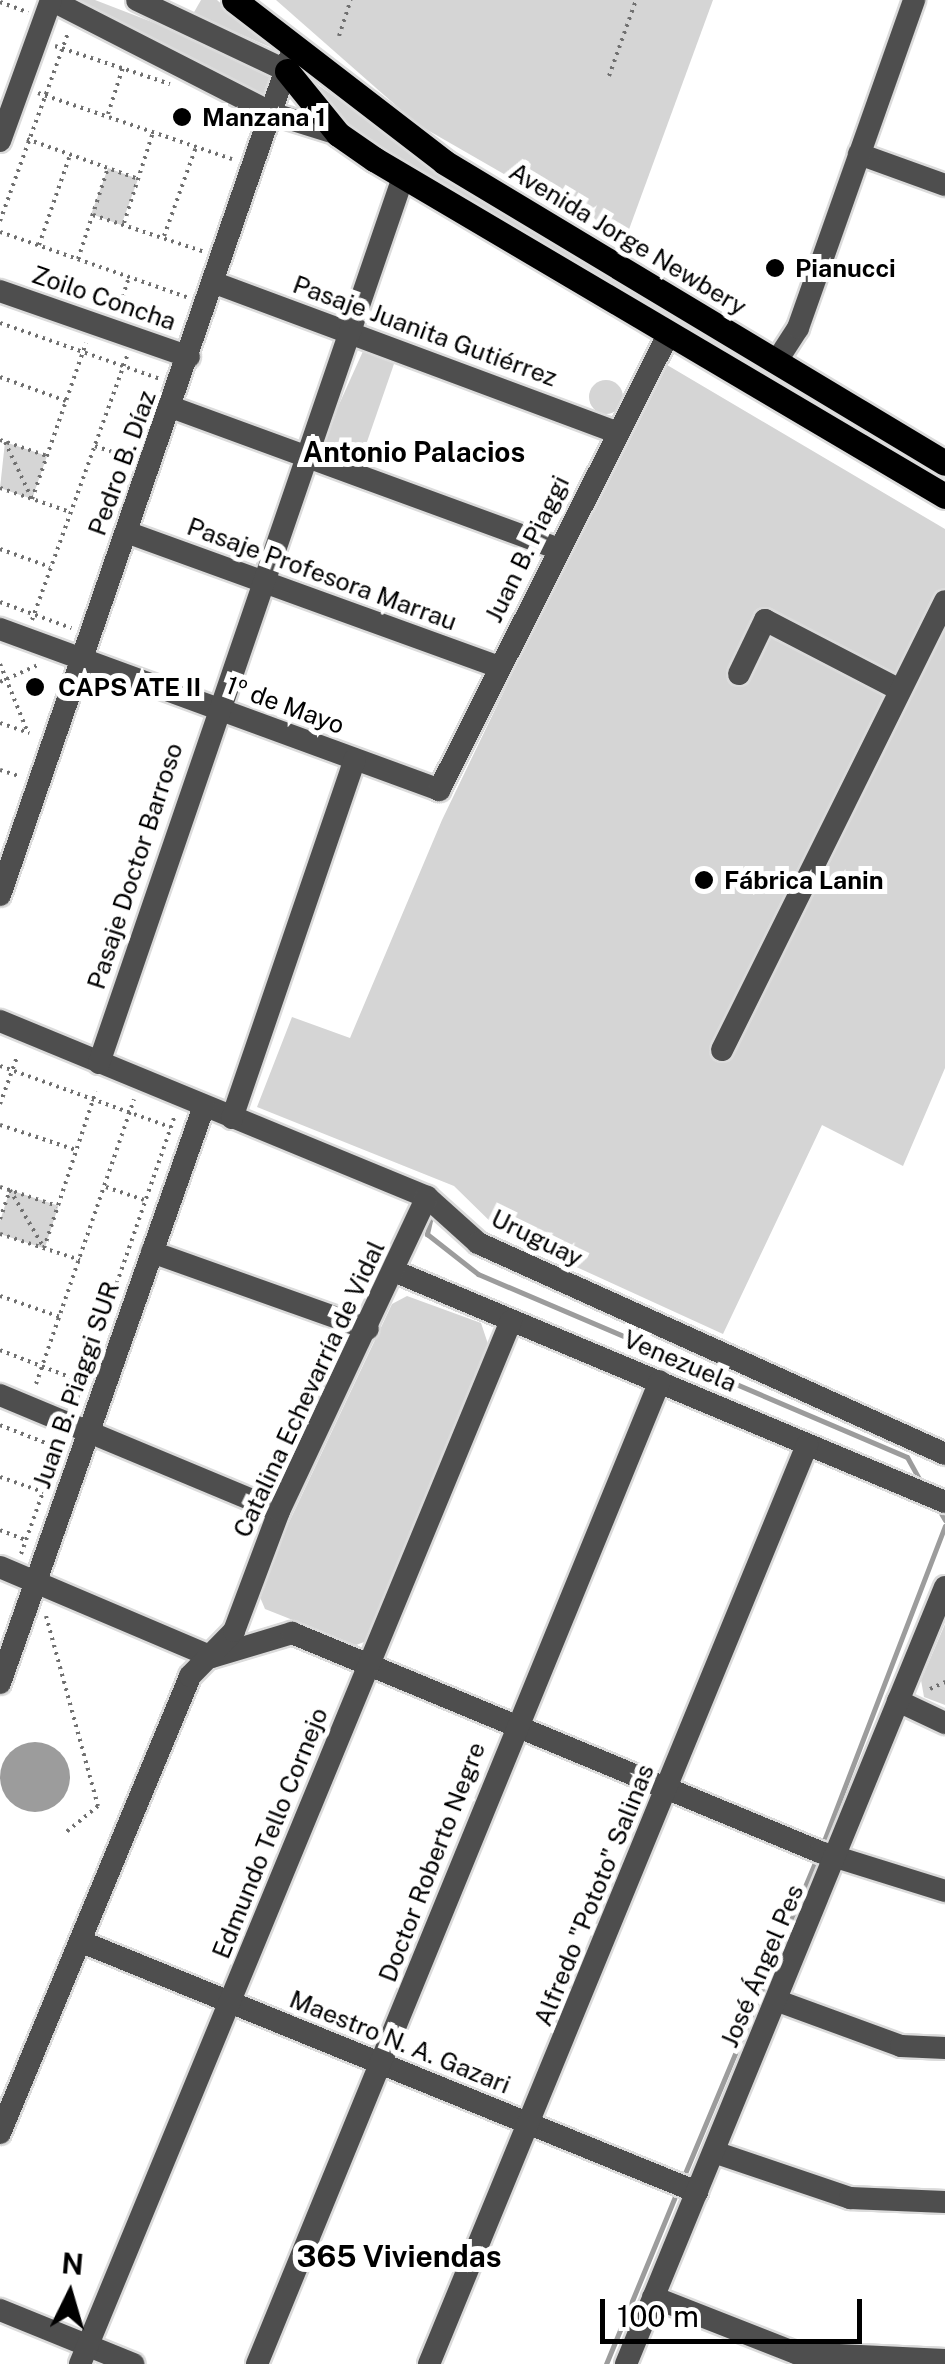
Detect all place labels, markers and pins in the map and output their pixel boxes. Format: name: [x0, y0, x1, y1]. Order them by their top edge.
place label: Manzana 1: [202, 102, 326, 132]
marker: Manzana 1: [171, 106, 193, 128]
place label: Pianucci: [795, 253, 896, 283]
marker: Pianucci: [764, 257, 786, 279]
place label: CAPS ATE II: [58, 672, 201, 702]
marker: CAPS ATE II: [22, 674, 48, 700]
place label: Fábrica Lanin: [724, 865, 884, 895]
marker: Fábrica Lanin: [693, 869, 715, 891]

